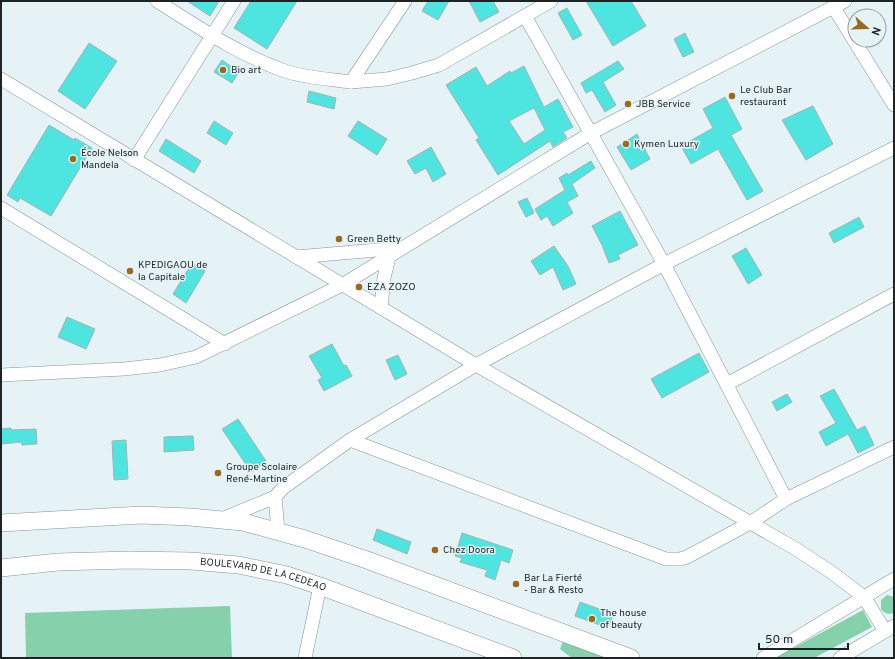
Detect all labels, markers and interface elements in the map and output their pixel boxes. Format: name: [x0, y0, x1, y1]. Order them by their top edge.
north arrow: [847, 8, 887, 48]
text: N: [868, 25, 883, 37]
place label: Bio art: [231, 64, 261, 77]
marker: Bio art: [218, 65, 228, 75]
place label: Le Club Bar restaurant: [740, 84, 792, 109]
marker: Le Club Bar restaurant: [727, 91, 737, 101]
place label: JBB Service: [636, 98, 690, 111]
marker: JBB Service: [623, 99, 633, 109]
place label: Kymen Luxury: [634, 138, 699, 151]
marker: Kymen Luxury: [621, 139, 631, 149]
place label: École Nelson Mandela: [81, 147, 139, 172]
marker: École Nelson Mandela: [68, 154, 78, 164]
place label: Green Betty: [347, 233, 401, 246]
marker: Green Betty: [334, 234, 344, 244]
place label: KPEDIGAOU de la Capitale: [138, 259, 207, 284]
marker: KPEDIGAOU de la Capitale: [125, 266, 135, 276]
place label: EZA ZOZO: [367, 281, 416, 294]
marker: EZA ZOZO: [354, 282, 364, 292]
place label: Groupe Scolaire René-Martine: [226, 461, 297, 486]
marker: Groupe Scolaire René-Martine: [213, 468, 223, 478]
place label: Chez Doora: [443, 544, 495, 557]
marker: Chez Doora: [430, 545, 440, 555]
street label: BOULEVARD DE LA CEDEAO: [200, 555, 328, 594]
place label: Bar La Fierté - Bar & Resto: [524, 572, 584, 597]
marker: Bar La Fierté - Bar & Resto: [511, 579, 521, 589]
place label: The house of beauty: [600, 607, 646, 632]
marker: The house of beauty: [587, 614, 597, 624]
scale bar: [759, 625, 848, 651]
text: 50 m: [765, 632, 793, 648]

